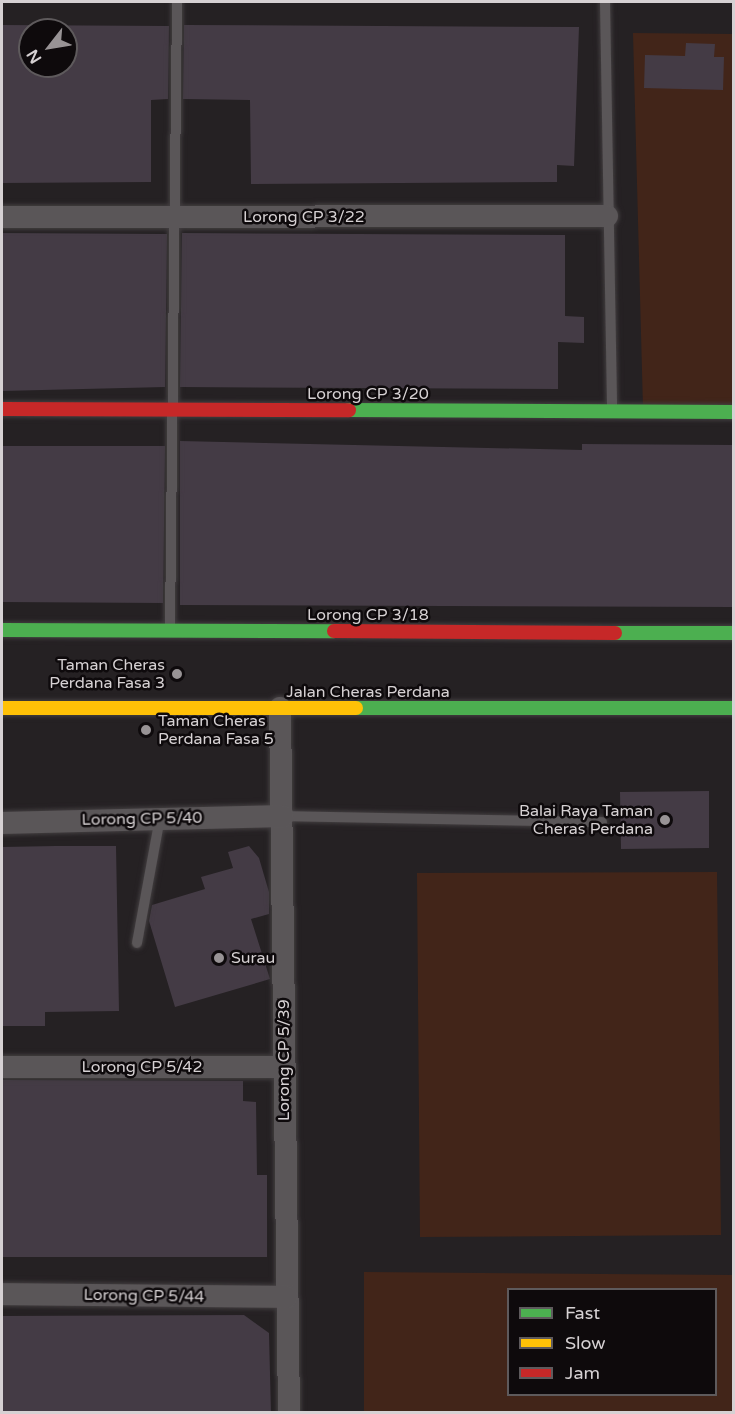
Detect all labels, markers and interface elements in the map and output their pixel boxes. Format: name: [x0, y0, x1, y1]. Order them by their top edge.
north arrow: [18, 18, 78, 78]
text: N: [22, 46, 46, 67]
street label: Lorong CP 3/22: [243, 207, 365, 227]
street label: Lorong CP 3/20: [307, 384, 429, 404]
street label: Lorong CP 3/18: [307, 605, 429, 625]
place label: Taman Cheras Perdana Fasa 3: [49, 655, 165, 693]
marker: Taman Cheras Perdana Fasa 3: [170, 667, 184, 681]
street label: Jalan Cheras Perdana: [286, 682, 450, 702]
place label: Taman Cheras Perdana Fasa 5: [158, 711, 274, 749]
marker: Taman Cheras Perdana Fasa 5: [139, 723, 153, 737]
place label: Balai Raya Taman Cheras Perdana: [519, 801, 653, 839]
street label: Lorong CP 5/40: [81, 808, 203, 830]
marker: Balai Raya Taman Cheras Perdana: [658, 813, 672, 827]
place label: Surau: [231, 948, 275, 968]
marker: Surau: [212, 951, 226, 965]
street label: Lorong CP 5/39: [274, 999, 294, 1121]
street label: Lorong CP 5/42: [82, 1057, 202, 1077]
street label: Lorong CP 5/44: [83, 1285, 205, 1307]
legend: [507, 1288, 717, 1396]
text: Fast: [565, 1302, 600, 1324]
text: Slow: [565, 1332, 606, 1354]
text: Jam: [565, 1362, 600, 1384]

